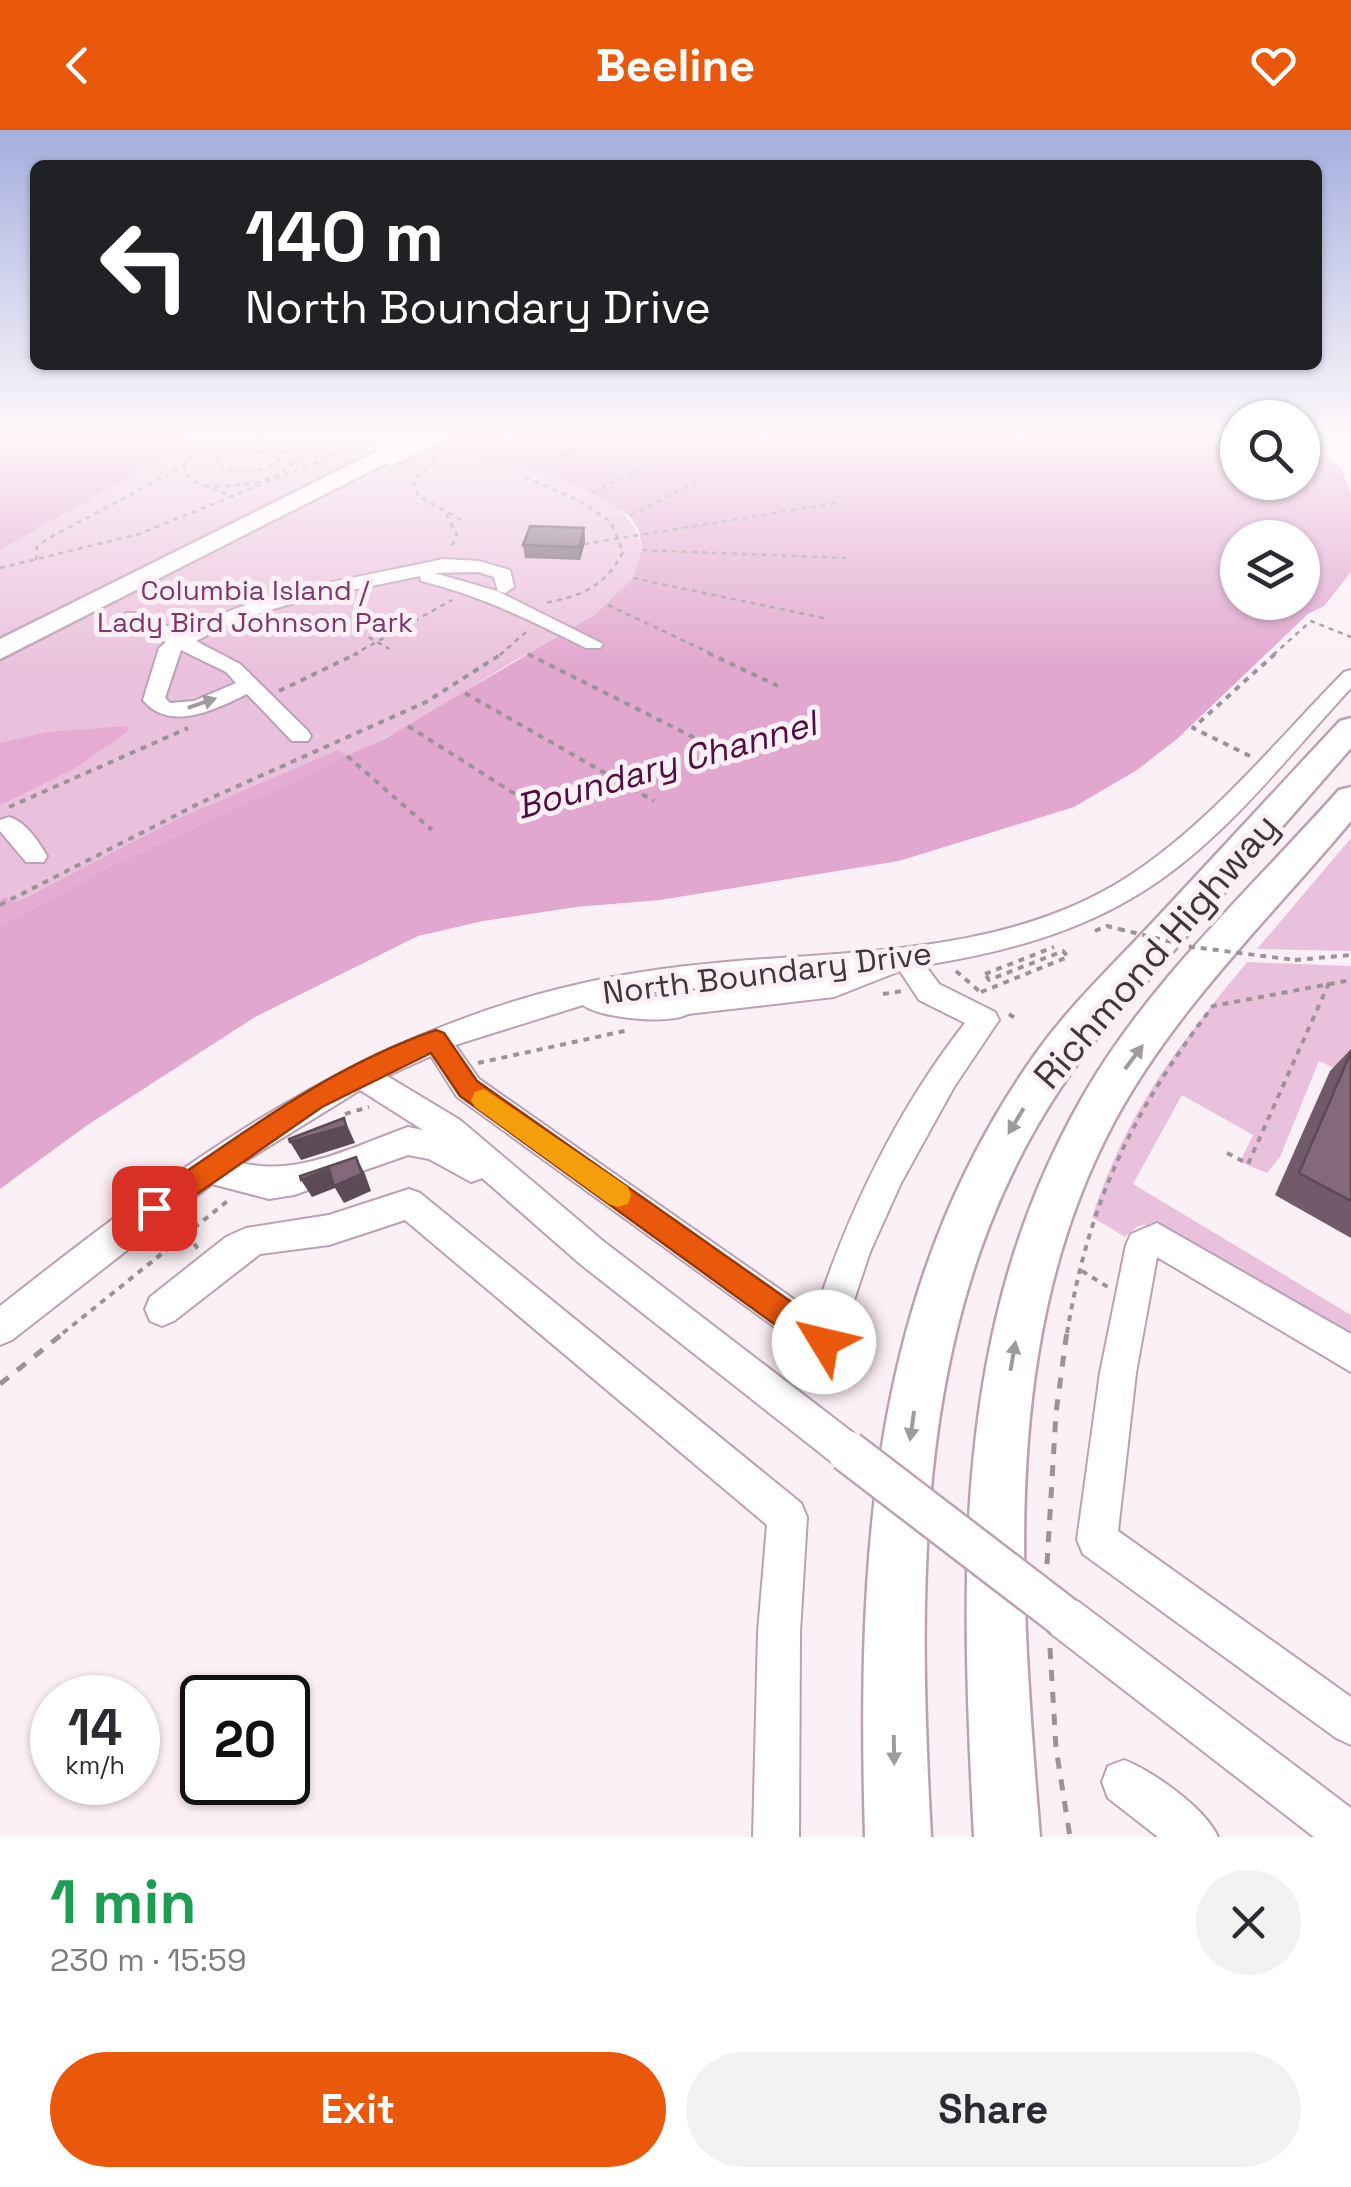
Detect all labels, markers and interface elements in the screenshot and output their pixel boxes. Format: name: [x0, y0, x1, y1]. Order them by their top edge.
text: Beeline: [596, 37, 755, 94]
icon: back: [50, 38, 105, 93]
icon: heart: [1246, 38, 1301, 93]
text: 140 m: [245, 192, 444, 281]
icon: left: [80, 200, 210, 330]
text: North Boundary Drive: [245, 279, 711, 336]
map controls: [1220, 400, 1320, 620]
button: search: [1220, 400, 1320, 500]
button: layers: [1220, 520, 1320, 620]
park label: Columbia Island / Lady Bird Johnson Park: [97, 572, 413, 640]
one-way arrow: [188, 695, 218, 710]
water label: Boundary Channel: [511, 700, 824, 829]
street label: Richmond Highway: [1023, 803, 1289, 1099]
street label: North Boundary Drive: [600, 933, 934, 1013]
one-way arrow: [1123, 1044, 1143, 1070]
one-way arrow: [1008, 1107, 1025, 1135]
pin: [112, 1166, 197, 1251]
icon: arrive: [127, 1181, 182, 1236]
position arrow: [772, 1290, 876, 1394]
one-way arrow: [1006, 1340, 1021, 1371]
one-way arrow: [904, 1411, 920, 1443]
speed limit sign: 20: [180, 1675, 310, 1805]
text: 14: [68, 1696, 122, 1760]
one-way arrow: [887, 1735, 903, 1767]
text: km/h: [65, 1749, 125, 1781]
text: 1 min: [50, 1864, 197, 1941]
button: close: [1196, 1870, 1301, 1975]
text: 230 m · 15:59: [50, 1940, 247, 1980]
button: Exit: [50, 2052, 666, 2167]
button: Share: [686, 2052, 1301, 2167]

